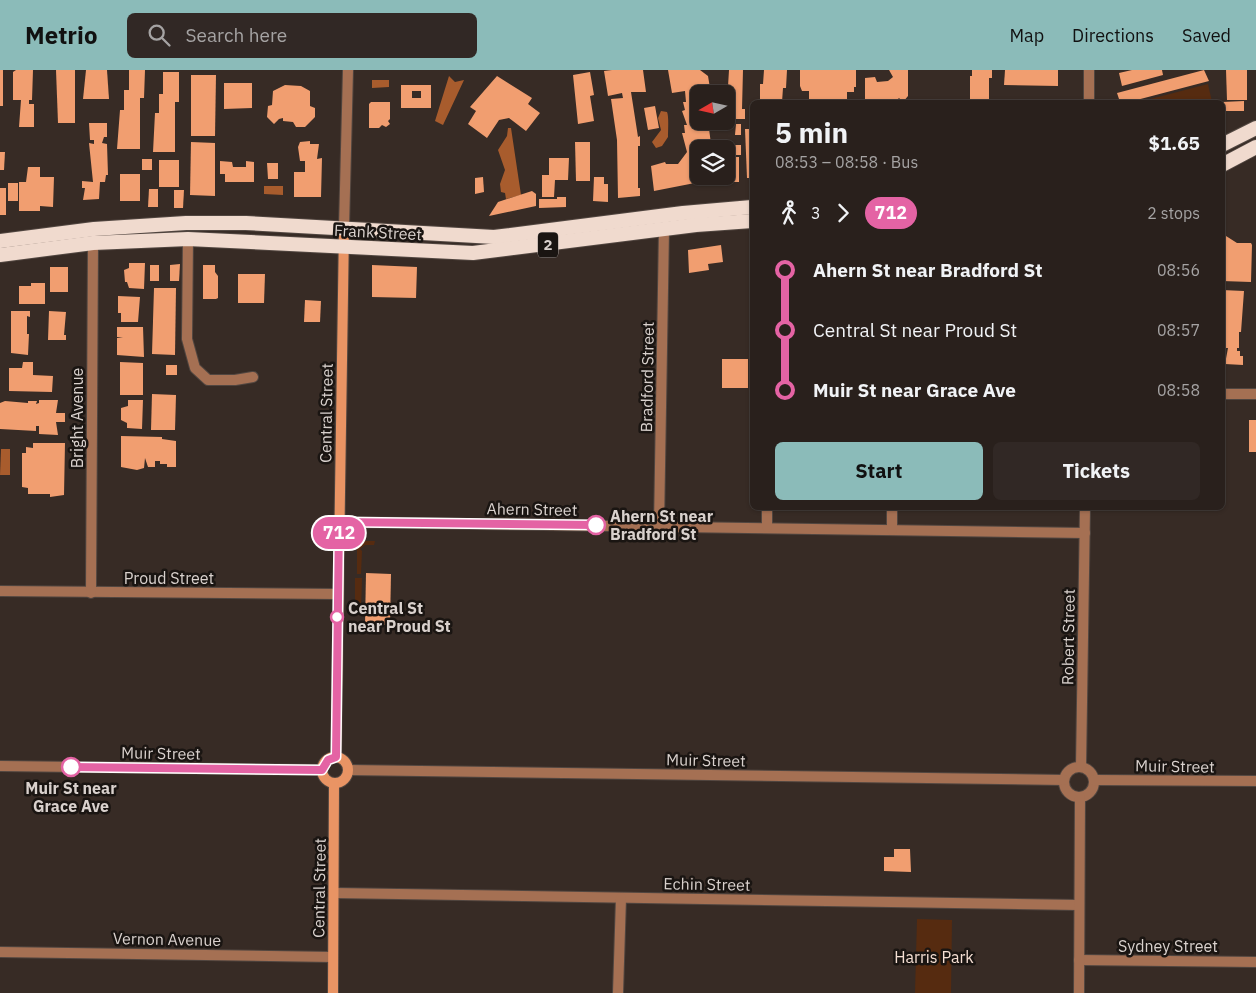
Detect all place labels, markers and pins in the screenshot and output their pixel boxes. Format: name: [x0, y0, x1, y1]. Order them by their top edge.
place label: Ahern St near Bradford St: [610, 506, 714, 544]
marker: Ahern St near Bradford St: [586, 515, 606, 535]
place label: Central St near Proud St: [348, 598, 451, 636]
marker: Central St near Proud St: [330, 610, 344, 624]
marker: Muir St near Grace Ave: [61, 757, 81, 777]
place label: Muir St near Grace Ave: [25, 778, 117, 816]

